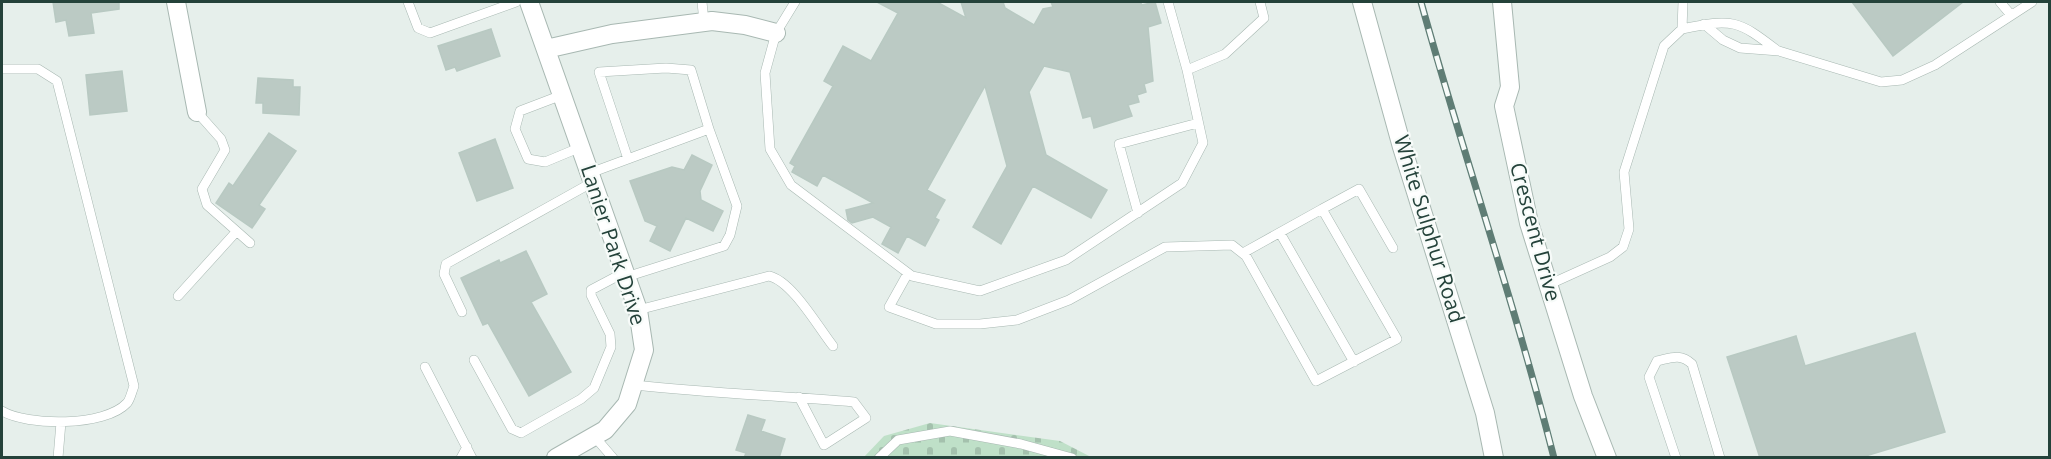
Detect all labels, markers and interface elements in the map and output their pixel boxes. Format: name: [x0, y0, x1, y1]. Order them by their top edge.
street label: White Sulphur Road: [1388, 131, 1472, 326]
street label: Crescent Drive: [1504, 159, 1568, 304]
street label: Lanier Park Drive: [575, 161, 653, 329]

